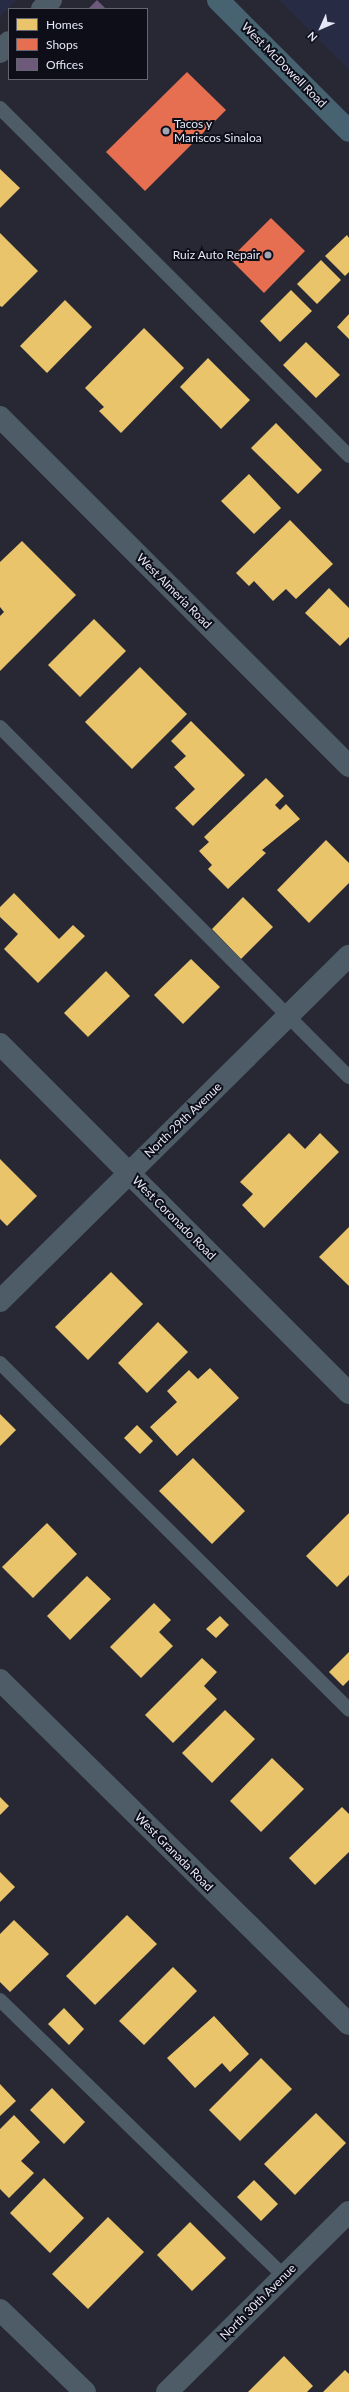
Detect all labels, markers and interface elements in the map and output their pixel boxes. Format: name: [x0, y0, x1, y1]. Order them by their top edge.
legend: [8, 8, 148, 80]
north arrow: [301, 8, 341, 48]
text: Homes: [46, 17, 83, 32]
street label: West McDowell Road: [239, 20, 329, 110]
text: N: [305, 29, 320, 44]
text: Shops: [46, 37, 78, 52]
text: Offices: [46, 57, 83, 72]
place label: Tacos y Mariscos Sinaloa: [174, 117, 262, 145]
marker: Tacos y Mariscos Sinaloa: [161, 126, 171, 136]
place label: Ruiz Auto Repair: [172, 248, 260, 262]
marker: Ruiz Auto Repair: [263, 250, 273, 260]
street label: West Almeria Road: [133, 550, 215, 632]
street label: North 29th Avenue: [141, 1079, 225, 1161]
street label: West Coronado Road: [129, 1173, 219, 1263]
street label: West Granada Road: [132, 1810, 216, 1894]
street label: North 30th Avenue: [217, 2261, 299, 2343]

